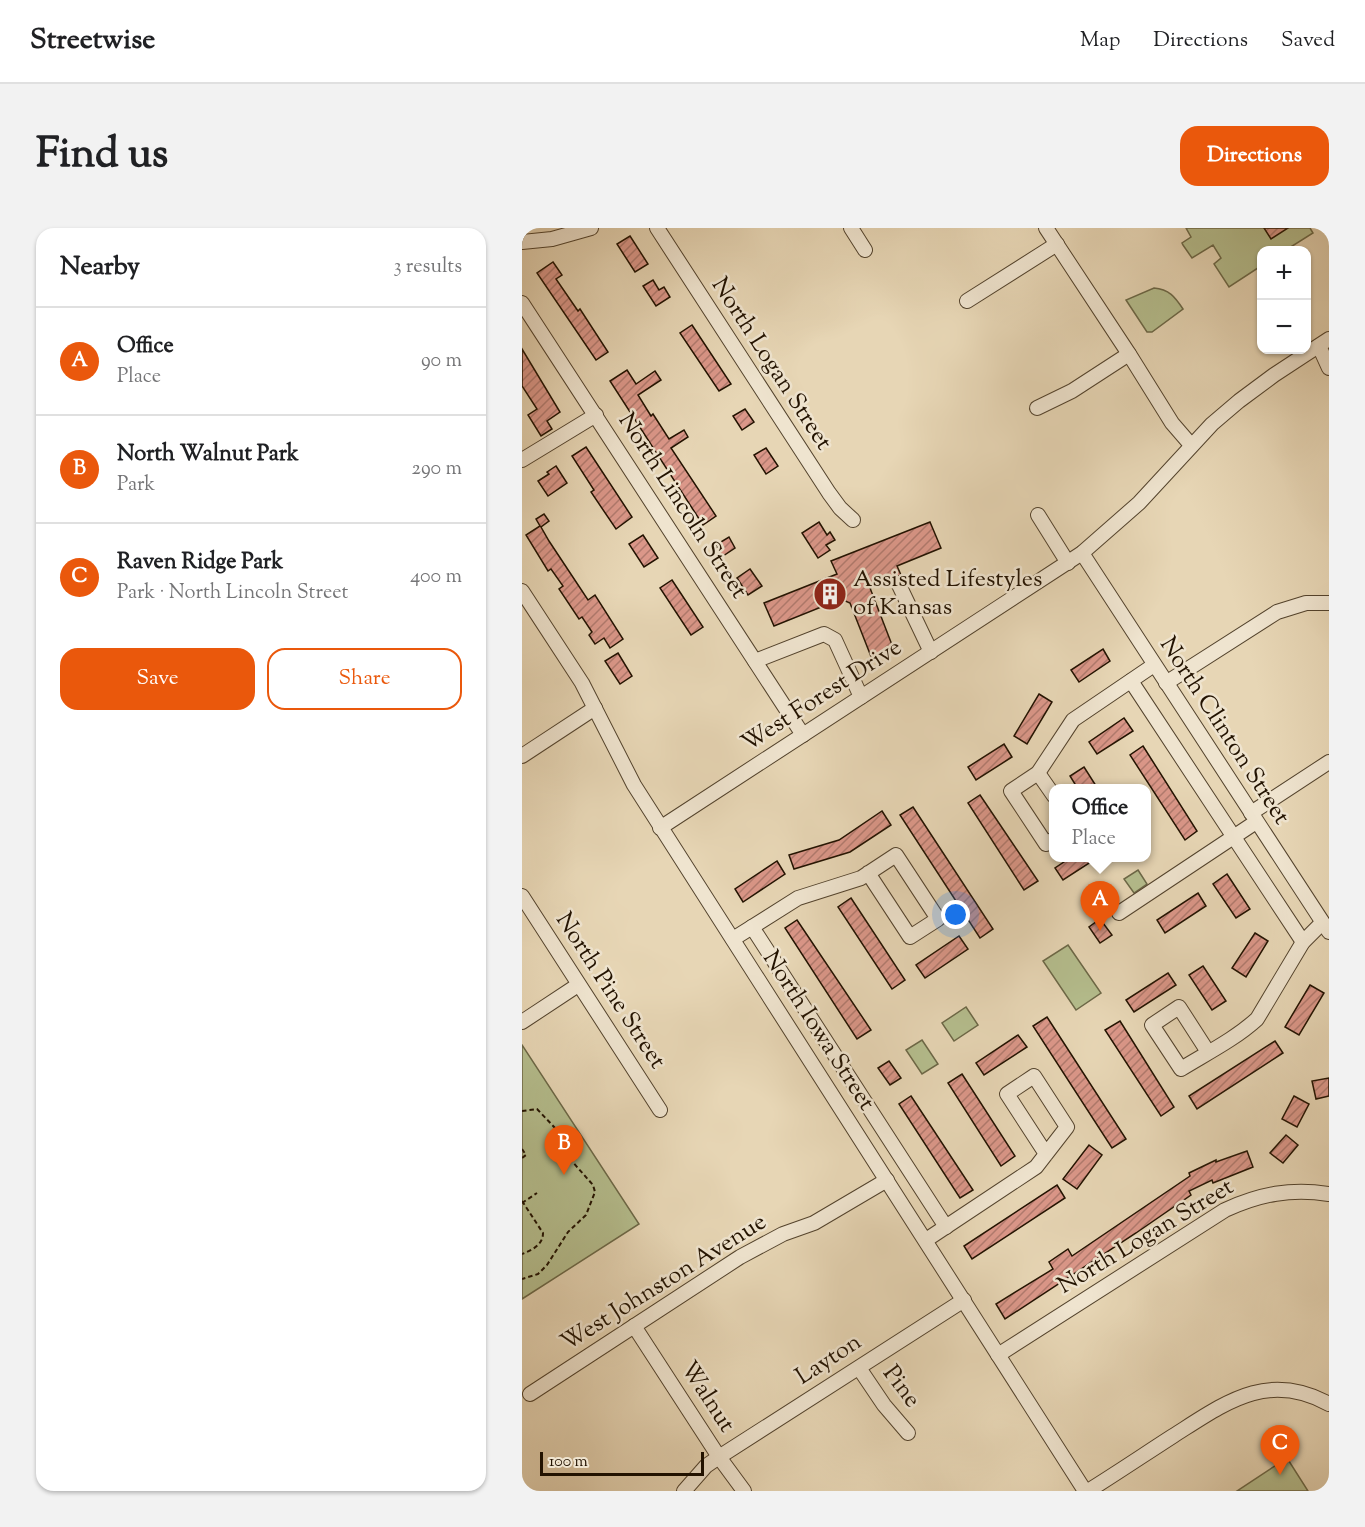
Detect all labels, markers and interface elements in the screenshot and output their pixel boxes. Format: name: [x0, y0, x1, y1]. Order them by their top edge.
text: Streetwise: [30, 21, 155, 61]
text: Map: [1080, 26, 1120, 56]
text: Directions: [1153, 26, 1248, 56]
text: Saved: [1281, 26, 1335, 56]
text: Find us: [36, 126, 168, 186]
button: Directions: [1180, 126, 1329, 186]
map controls: [1257, 246, 1311, 354]
button: +: [1257, 246, 1311, 300]
text: Nearby: [60, 249, 140, 286]
text: 3 results: [393, 253, 462, 282]
street label: North Logan Street: [702, 271, 840, 457]
button: −: [1257, 300, 1311, 354]
text: Office: [117, 331, 174, 363]
text: A: [71, 347, 88, 376]
text: 90 m: [421, 347, 462, 376]
text: Place: [117, 363, 161, 392]
street label: North Lincoln Street: [609, 406, 755, 606]
text: North Walnut Park: [117, 439, 299, 471]
text: B: [73, 455, 86, 484]
text: 290 m: [412, 455, 462, 484]
text: Park: [117, 471, 155, 500]
text: Raven Ridge Park: [117, 547, 283, 579]
text: C: [71, 563, 88, 592]
text: 400 m: [410, 563, 462, 592]
place label: Assisted Lifestyles of Kansas: [853, 563, 1042, 625]
building icon: Assisted Lifestyles of Kansas: [812, 576, 848, 612]
text: Park · North Lincoln Street: [117, 579, 348, 608]
street label: North Clinton Street: [1150, 630, 1298, 832]
street label: West Forest Drive: [735, 631, 909, 761]
button: Save: [60, 648, 255, 710]
button: Share: [267, 648, 462, 710]
popup: [1049, 784, 1151, 862]
text: Office: [1072, 793, 1128, 825]
text: Place: [1072, 825, 1116, 854]
pin: A: [1080, 882, 1120, 931]
your location: [941, 900, 970, 929]
street label: North Pine Street: [547, 906, 673, 1076]
street label: North Iowa Street: [753, 944, 883, 1118]
pin: B: [544, 1126, 584, 1175]
street label: North Logan Street: [1052, 1171, 1240, 1303]
street label: West Johnston Avenue: [555, 1206, 773, 1360]
street label: Layton: [789, 1326, 869, 1394]
street label: Walnut: [671, 1355, 743, 1439]
street label: Pine: [874, 1359, 928, 1415]
pin: C: [1260, 1426, 1299, 1475]
scale bar: [540, 1449, 704, 1476]
text: 100 m: [549, 1451, 588, 1474]

